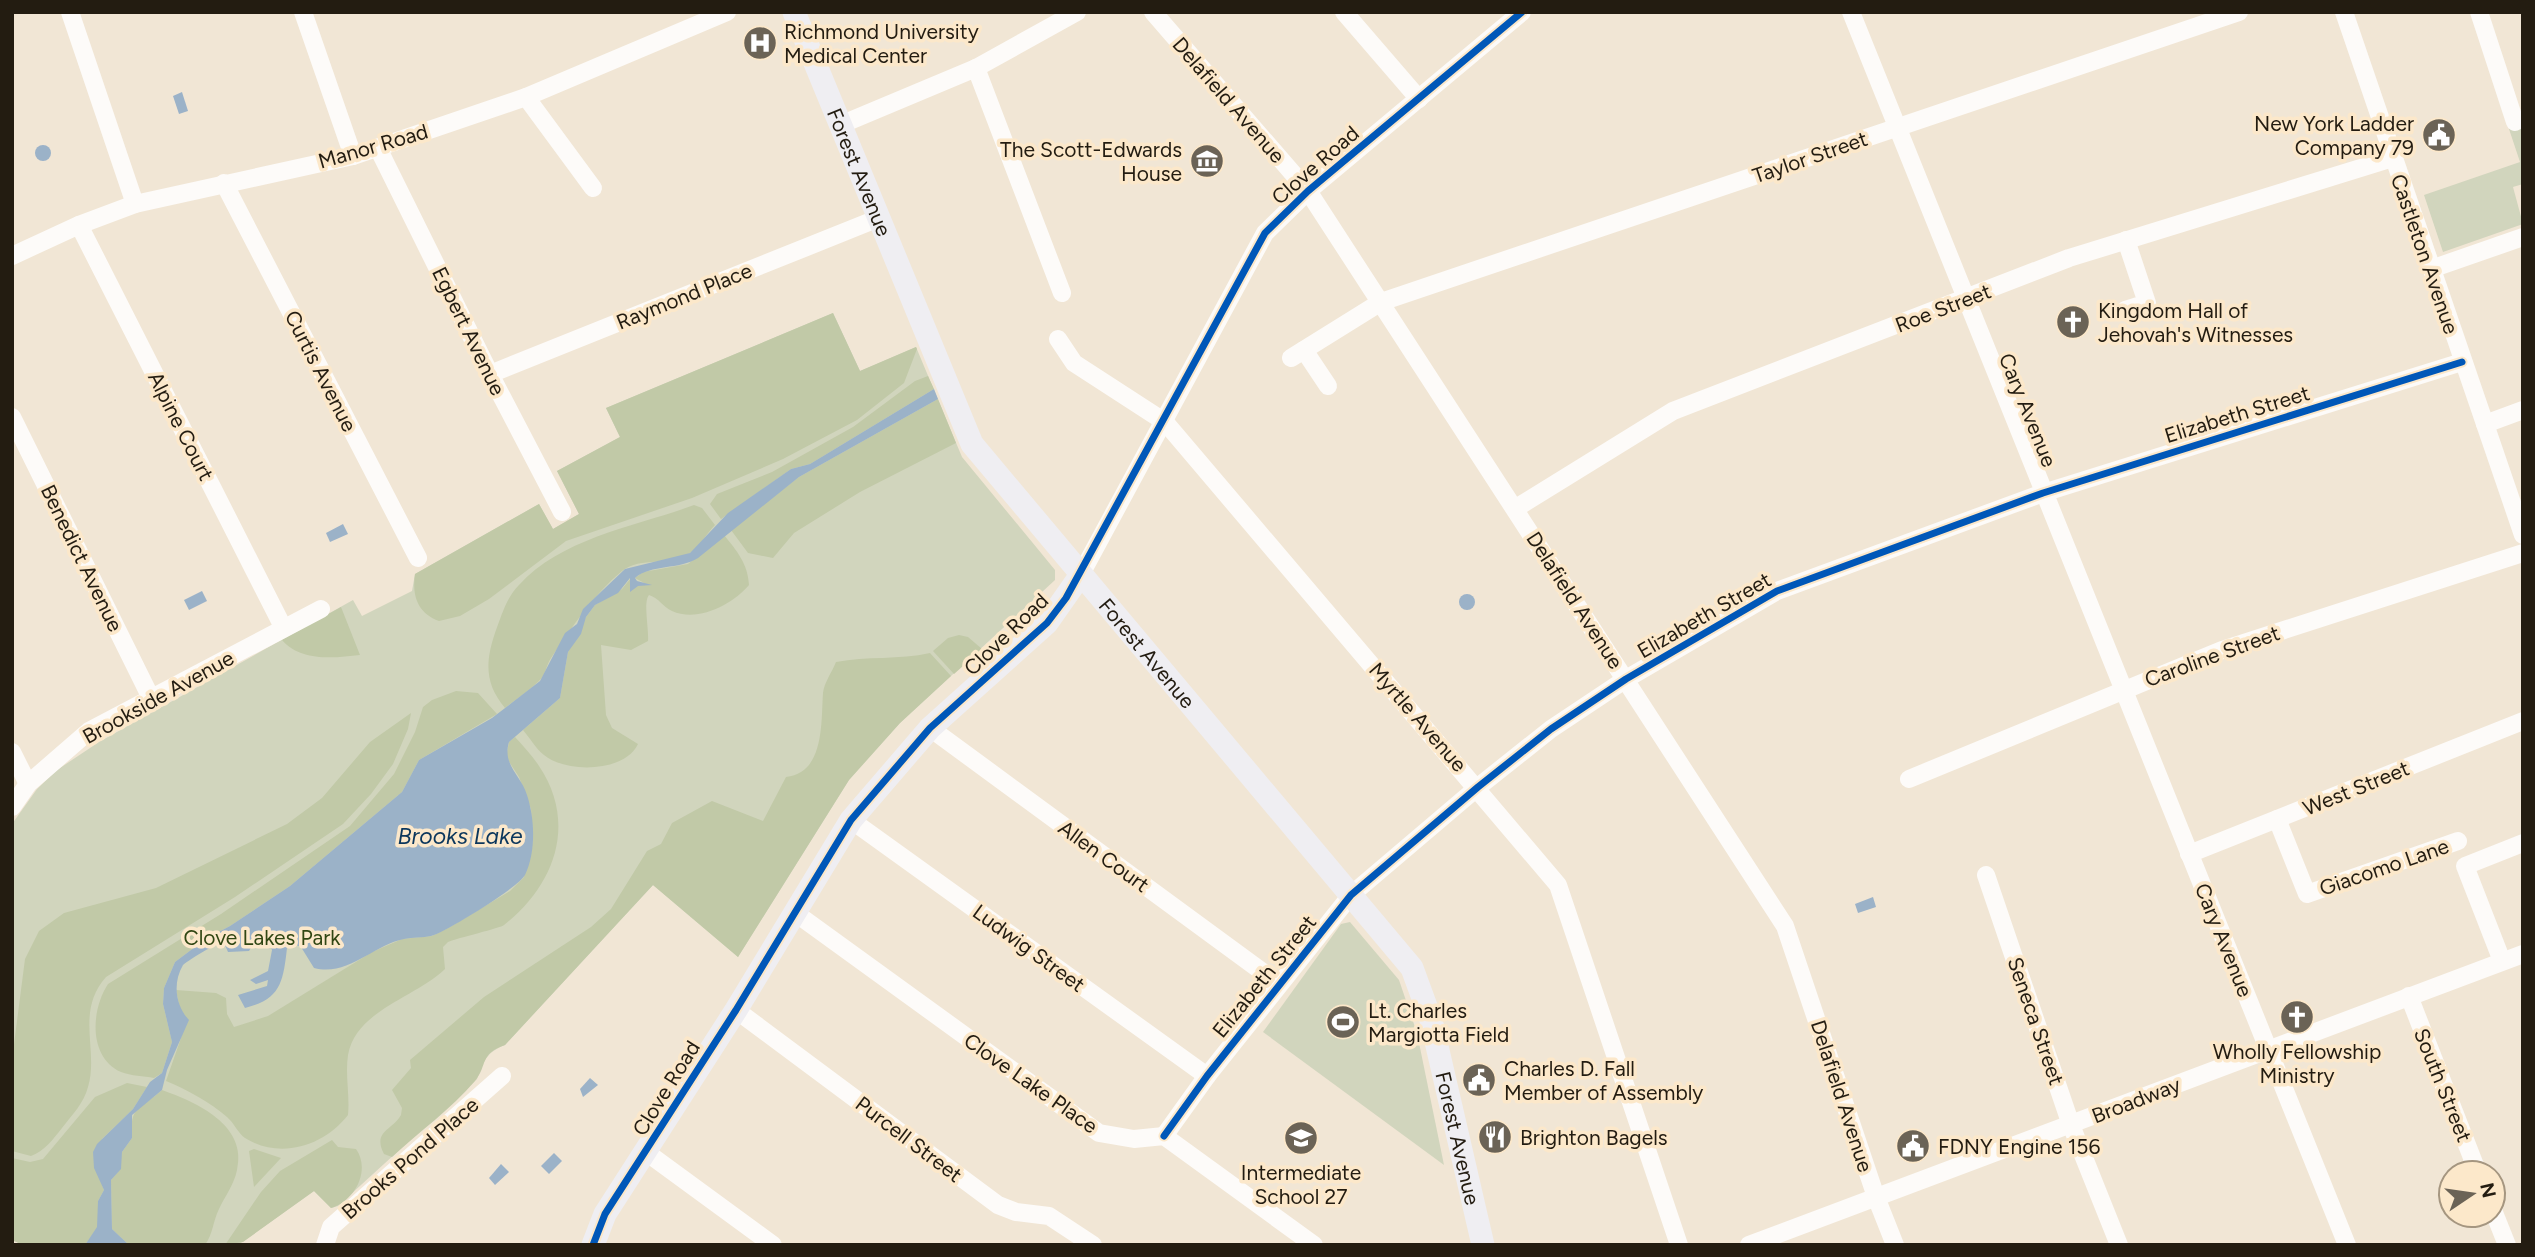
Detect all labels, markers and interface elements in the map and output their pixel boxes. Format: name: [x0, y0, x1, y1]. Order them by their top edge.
place label: Richmond University Medical Center: [784, 19, 979, 68]
hospital icon: Richmond University Medical Center: [741, 24, 779, 62]
street label: Delafield Avenue: [1168, 32, 1290, 168]
street label: Forest Avenue: [822, 104, 897, 240]
place label: New York Ladder Company 79: [2254, 111, 2414, 160]
public building icon: New York Ladder Company 79: [2420, 116, 2458, 154]
street label: Manor Road: [315, 118, 431, 174]
street label: Clove Road: [1266, 120, 1364, 210]
street label: Taylor Street: [1749, 126, 1871, 188]
place label: The Scott-Edwards House: [1000, 137, 1182, 186]
museum icon: The Scott-Edwards House: [1188, 142, 1226, 180]
street label: Castleton Avenue: [2386, 171, 2464, 337]
street label: Raymond Place: [612, 257, 756, 335]
street label: Egbert Avenue: [427, 263, 511, 399]
street label: Roe Street: [1891, 278, 1995, 338]
place label: Kingdom Hall of Jehovah's Witnesses: [2098, 298, 2293, 347]
church icon: Kingdom Hall of Jehovah's Witnesses: [2054, 303, 2092, 341]
street label: Curtis Avenue: [280, 306, 362, 436]
street label: Cary Avenue: [1994, 350, 2062, 470]
street label: Alpine Court: [143, 367, 219, 485]
street label: Elizabeth Street: [2161, 380, 2313, 448]
street label: Benedict Avenue: [36, 481, 128, 635]
street label: Delafield Avenue: [1521, 527, 1629, 673]
street label: Elizabeth Street: [1633, 567, 1775, 663]
street label: Clove Road: [959, 588, 1053, 680]
street label: Forest Avenue: [1094, 593, 1201, 713]
street label: Caroline Street: [2141, 620, 2283, 692]
street label: Brookside Avenue: [78, 645, 238, 749]
street label: Myrtle Avenue: [1364, 657, 1472, 777]
street label: West Street: [2299, 755, 2413, 821]
street label: Allen Court: [1054, 815, 1154, 897]
water label: Brooks Lake: [397, 822, 523, 850]
street label: Giacomo Lane: [2316, 833, 2452, 901]
street label: Cary Avenue: [2190, 880, 2258, 1000]
street label: Ludwig Street: [968, 899, 1090, 997]
street label: Elizabeth Street: [1207, 910, 1321, 1042]
park label: Clove Lakes Park: [184, 925, 341, 950]
street label: Seneca Street: [2002, 954, 2070, 1088]
place label: Lt. Charles Margiotta Field: [1368, 998, 1509, 1047]
church icon: Wholly Fellowship Ministry: [2278, 998, 2316, 1036]
sports icon: Lt. Charles Margiotta Field: [1324, 1003, 1362, 1041]
street label: Delafield Avenue: [1806, 1017, 1878, 1175]
street label: South Street: [2409, 1024, 2477, 1146]
street label: Clove Lake Place: [959, 1028, 1103, 1138]
street label: Clove Road: [627, 1036, 705, 1140]
place label: Wholly Fellowship Ministry: [2213, 1039, 2381, 1088]
place label: Charles D. Fall Member of Assembly: [1504, 1056, 1703, 1105]
public building icon: Charles D. Fall Member of Assembly: [1460, 1061, 1498, 1099]
street label: Forest Avenue: [1431, 1069, 1486, 1207]
street label: Broadway: [2088, 1072, 2184, 1128]
street label: Purcell Street: [851, 1091, 967, 1187]
street label: Brooks Pond Place: [336, 1092, 484, 1224]
restaurant icon: Brighton Bagels: [1476, 1118, 1514, 1156]
school or university icon: Intermediate School 27: [1282, 1119, 1320, 1157]
place label: Brighton Bagels: [1520, 1125, 1668, 1150]
public building icon: FDNY Engine 156: [1894, 1127, 1932, 1165]
place label: FDNY Engine 156: [1938, 1134, 2100, 1159]
north arrow: [2437, 1159, 2507, 1229]
place label: Intermediate School 27: [1241, 1160, 1361, 1209]
text: N: [2475, 1181, 2501, 1200]

